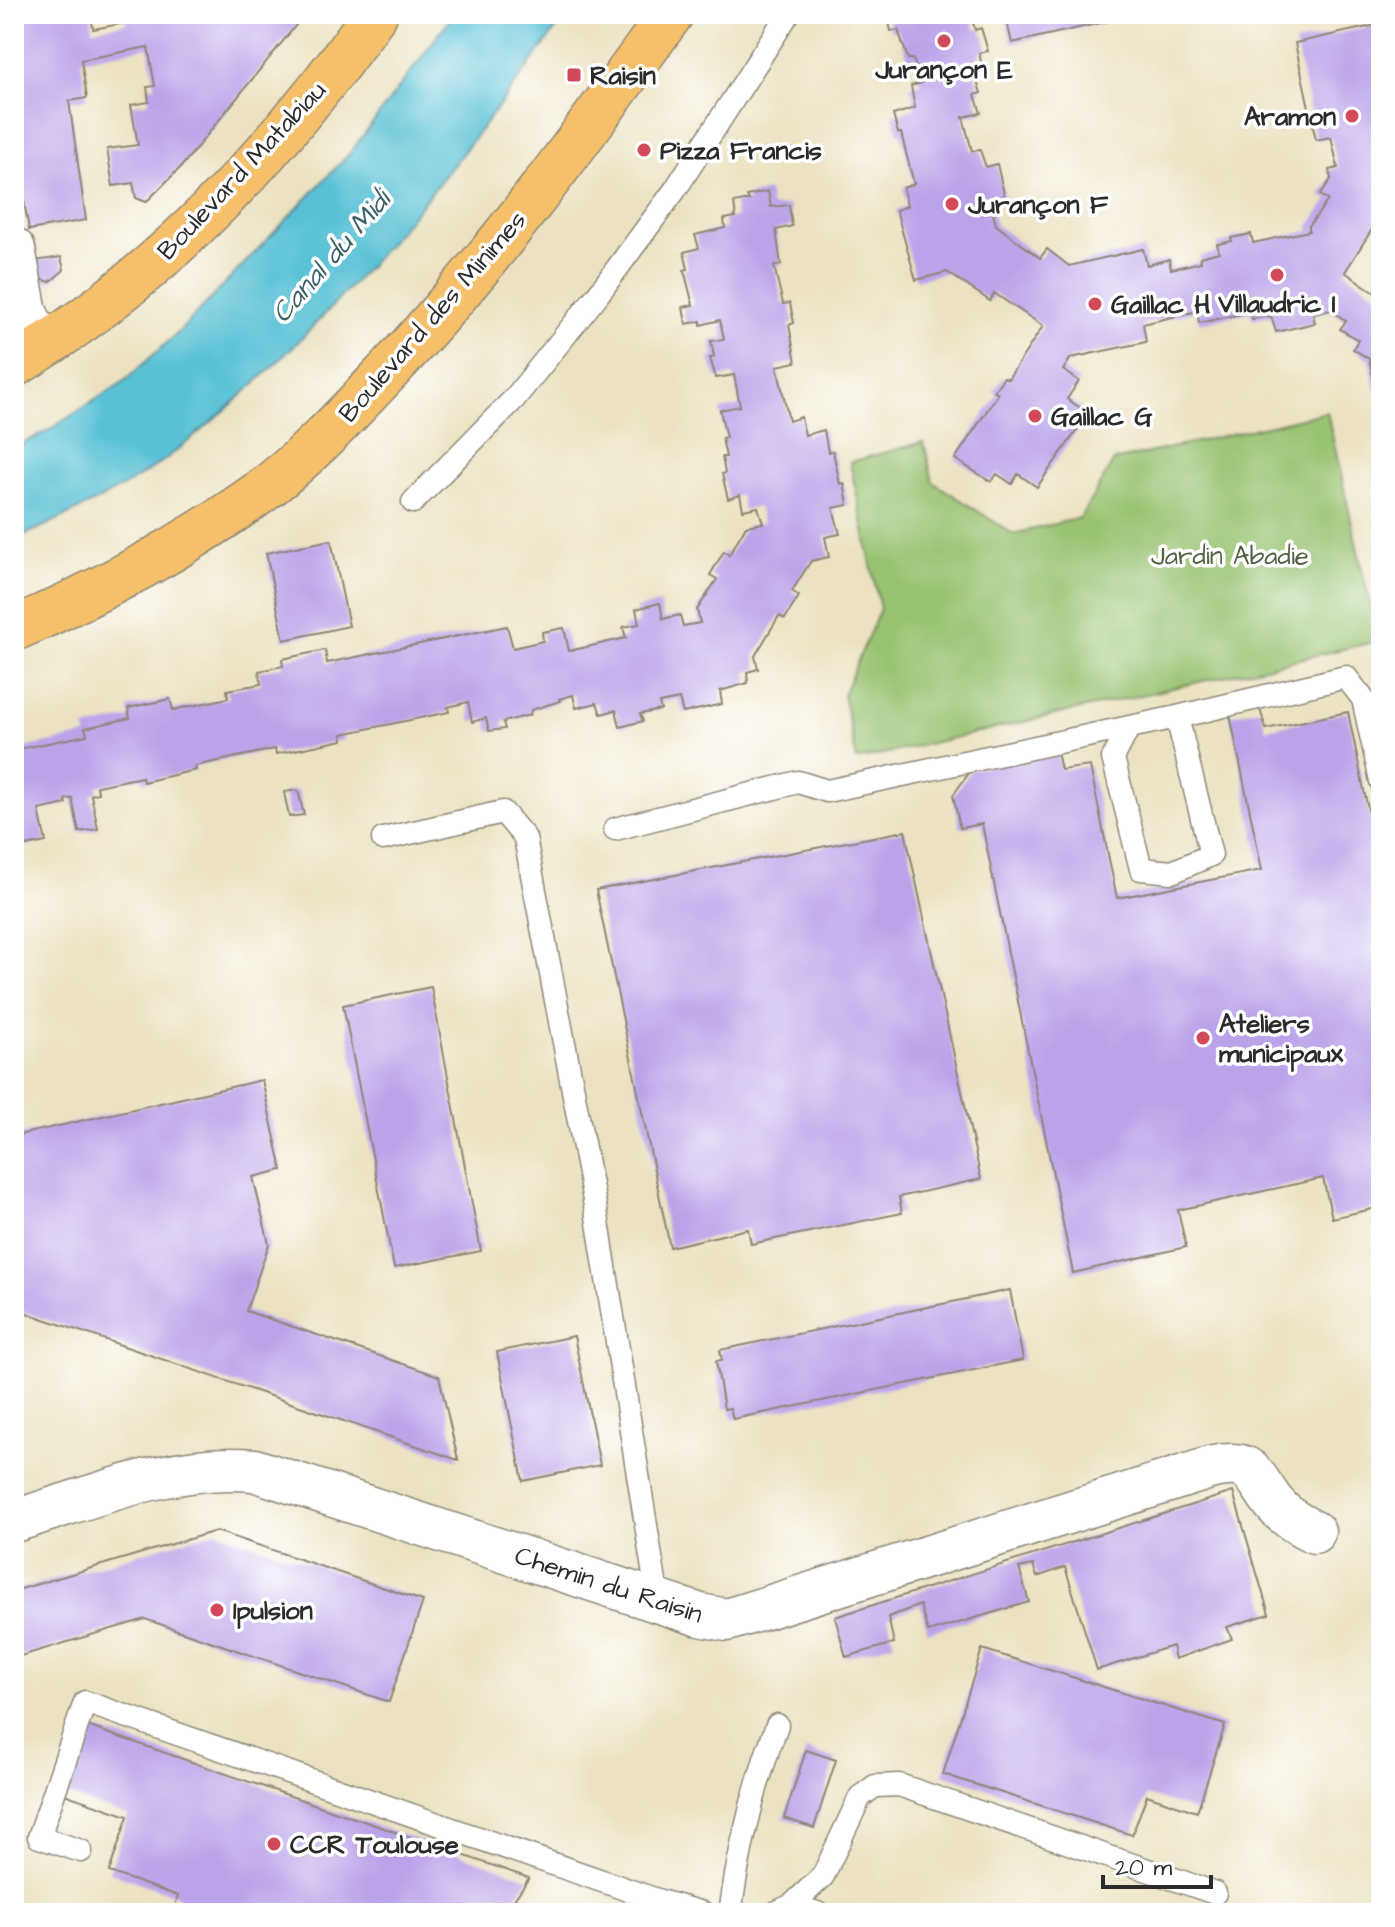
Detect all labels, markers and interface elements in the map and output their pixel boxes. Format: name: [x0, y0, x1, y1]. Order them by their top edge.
marker: Jurançon E: [935, 32, 953, 50]
place label: Jurançon E: [874, 52, 1013, 88]
place label: Raisin: [590, 58, 656, 94]
marker: Raisin: [565, 66, 583, 84]
street label: Boulevard Matabiau: [149, 73, 334, 268]
place label: Aramon: [1244, 99, 1336, 135]
marker: Aramon: [1343, 107, 1361, 125]
place label: Pizza Francis: [660, 133, 822, 169]
marker: Pizza Francis: [635, 141, 653, 159]
water label: Canal du Midi: [263, 180, 402, 332]
place label: Jurançon F: [967, 187, 1109, 223]
marker: Jurançon F: [943, 195, 961, 213]
street label: Boulevard des Minimes: [331, 203, 535, 430]
marker: Villaudric I: [1268, 266, 1286, 284]
place label: Villaudric I: [1217, 286, 1336, 322]
place label: Gaillac H: [1111, 287, 1210, 323]
marker: Gaillac H: [1086, 295, 1104, 313]
place label: Gaillac G: [1051, 399, 1152, 435]
marker: Gaillac G: [1026, 407, 1044, 425]
park label: Jardin Abadie: [1151, 538, 1309, 574]
place label: Ateliers municipaux: [1219, 1006, 1344, 1072]
marker: Ateliers municipaux: [1194, 1029, 1212, 1047]
street label: Chemin du Raisin: [510, 1538, 707, 1632]
place label: 1pulsion: [233, 1593, 313, 1629]
marker: 1pulsion: [208, 1601, 226, 1619]
place label: CCR Toulouse: [290, 1827, 459, 1863]
marker: CCR Toulouse: [265, 1835, 283, 1853]
scale bar: [1103, 1839, 1211, 1889]
text: 20 m: [1115, 1851, 1172, 1885]

